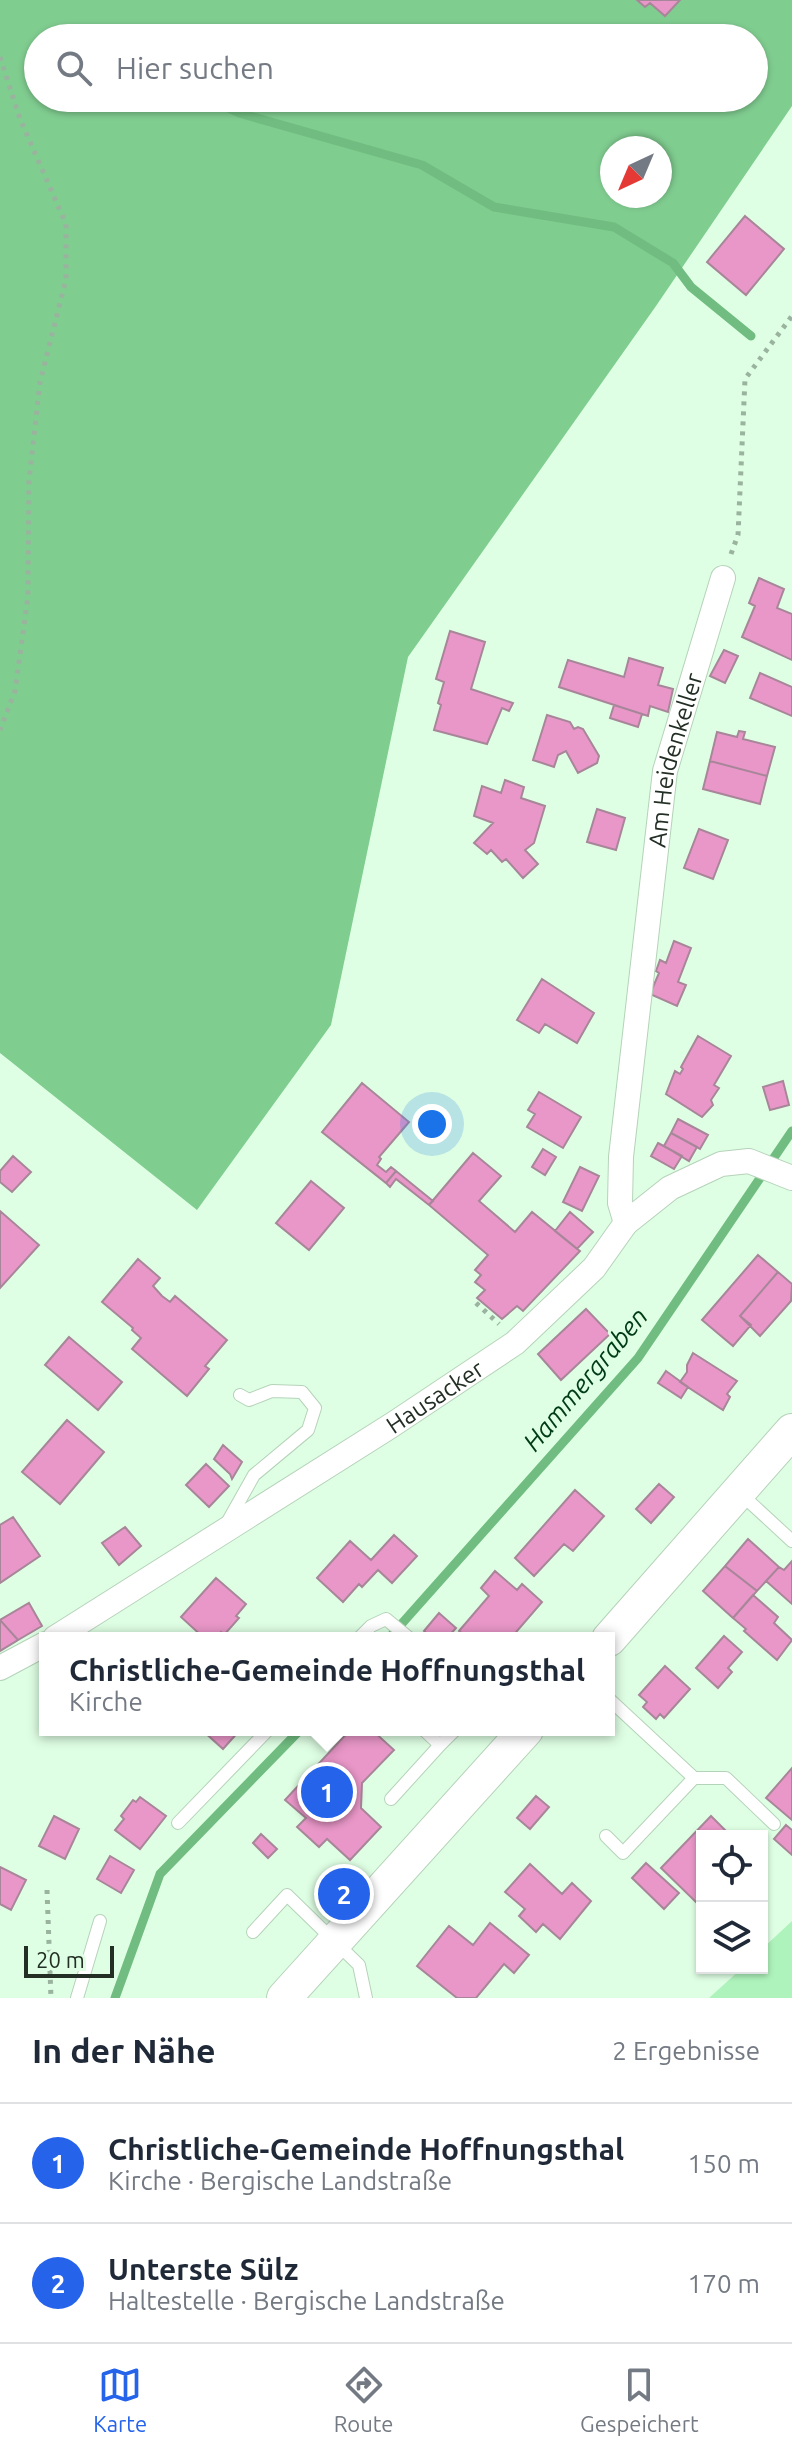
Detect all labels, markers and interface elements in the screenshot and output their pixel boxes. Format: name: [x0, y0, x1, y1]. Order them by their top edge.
search box: [24, 24, 768, 112]
icon: search: [52, 46, 96, 90]
text: Hier suchen: [116, 51, 274, 85]
north arrow: [600, 136, 672, 208]
street label: Am Heidenkeller: [643, 670, 707, 849]
your location: [412, 1104, 452, 1144]
water label: Hammergraben: [517, 1302, 653, 1456]
street label: Hausacker: [381, 1355, 488, 1438]
popup: [39, 1632, 615, 1736]
text: Christliche-Gemeinde Hoffnungsthal: [69, 1653, 585, 1687]
text: Kirche: [69, 1687, 143, 1716]
pin: 1: [301, 1762, 353, 1822]
map controls: [696, 1830, 768, 1974]
button: locate: [696, 1830, 768, 1902]
pin: 2: [318, 1864, 370, 1924]
button: layers: [696, 1902, 768, 1974]
scale bar: [24, 1942, 114, 1978]
text: 20 m: [36, 1947, 85, 1972]
text: In der Nähe: [32, 2031, 215, 2069]
text: 2 Ergebnisse: [612, 2036, 760, 2065]
text: Christliche-Gemeinde Hoffnungsthal: [108, 2132, 624, 2166]
text: 1: [51, 2149, 65, 2178]
text: 150 m: [688, 2149, 760, 2178]
text: Kirche · Bergische Landstraße: [108, 2166, 452, 2195]
text: Unterste Sülz: [108, 2252, 298, 2286]
text: 2: [51, 2269, 65, 2298]
text: 170 m: [688, 2269, 760, 2298]
text: Haltestelle · Bergische Landstraße: [108, 2286, 505, 2315]
tab: Karte: [93, 2363, 147, 2436]
tab: Route: [334, 2363, 394, 2436]
tab: Gespeichert: [580, 2363, 699, 2436]

